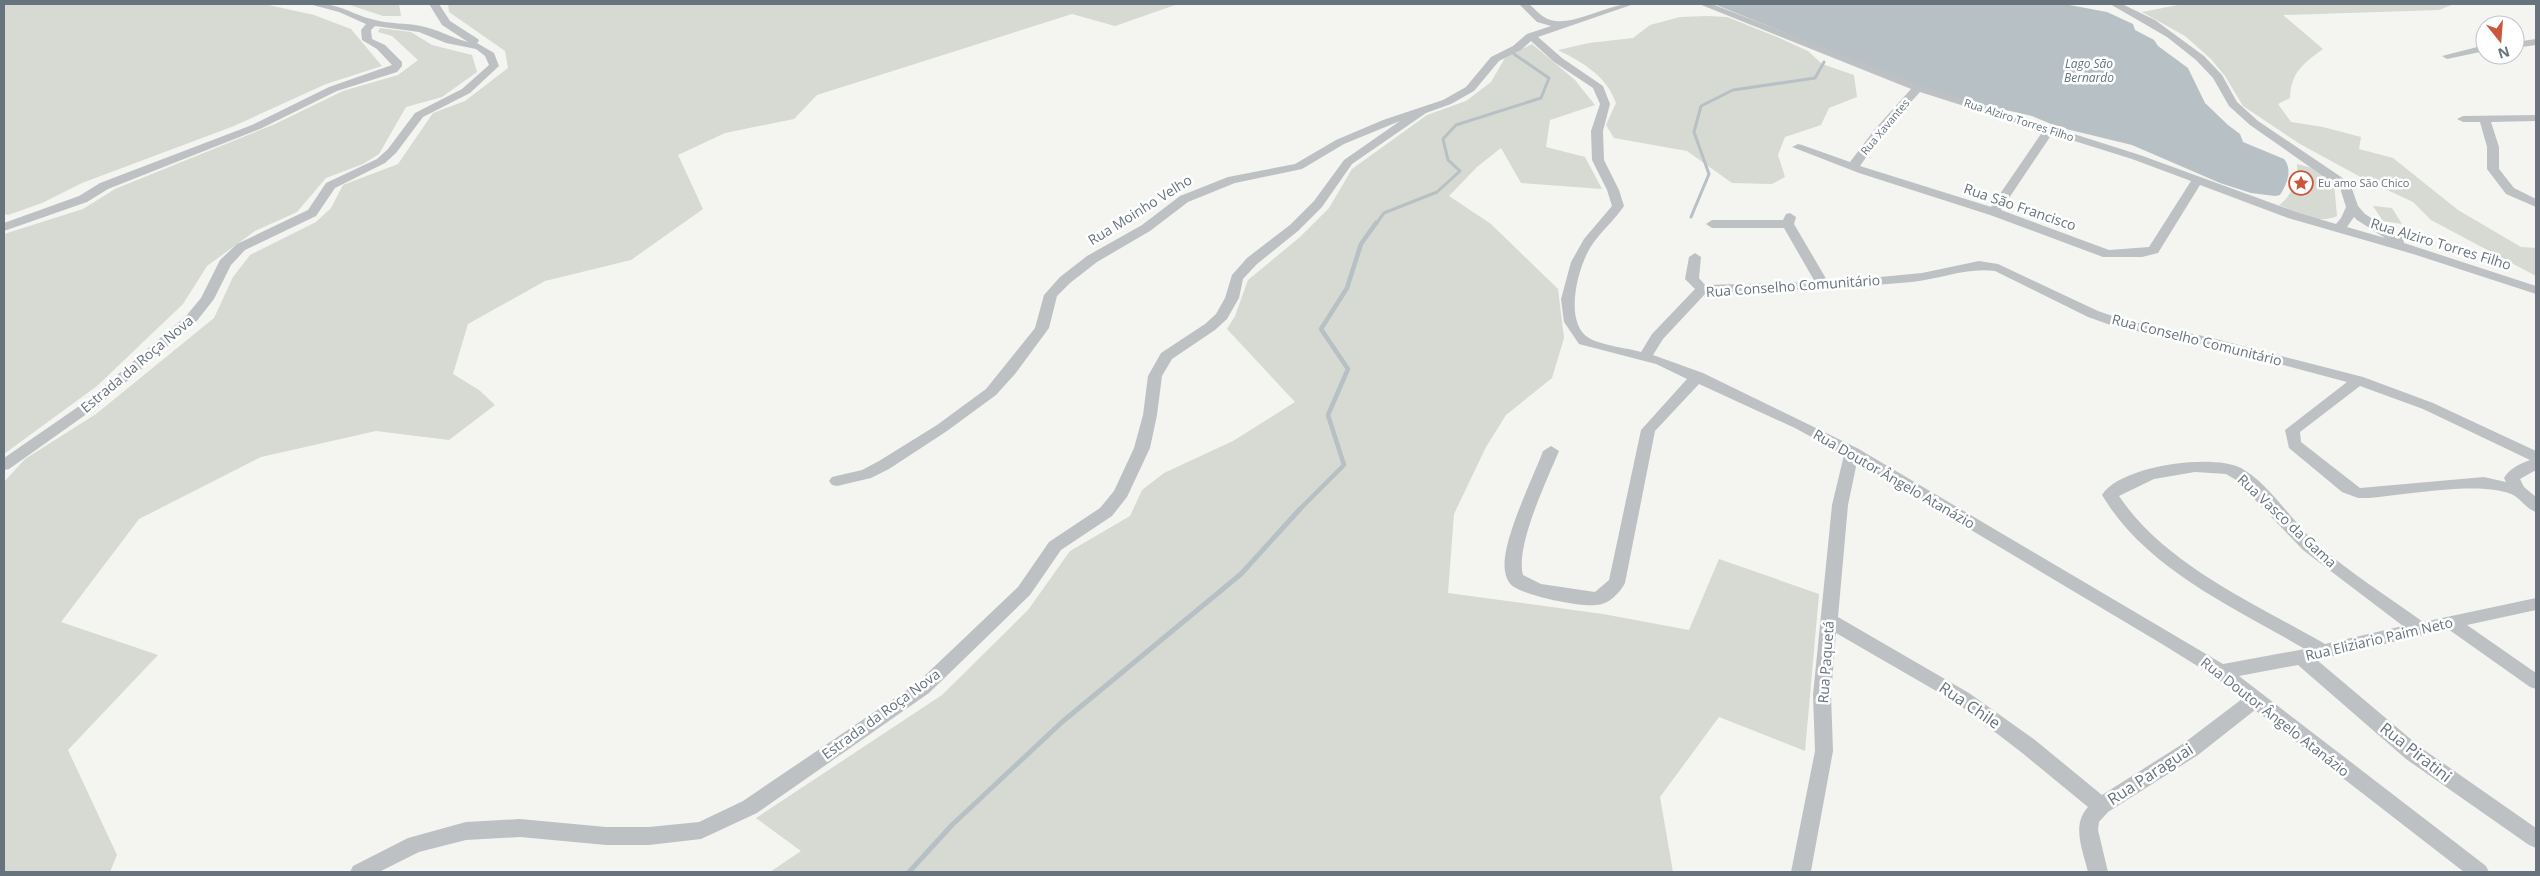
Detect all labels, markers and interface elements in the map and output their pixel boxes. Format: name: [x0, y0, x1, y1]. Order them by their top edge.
north arrow: [2475, 15, 2525, 65]
text: N: [2496, 42, 2512, 64]
water label: Lago São Bernardo: [2064, 55, 2114, 86]
street label: Rua Alziro Torres Filho: [1962, 95, 2076, 144]
street label: Rua Xavantes: [1857, 96, 1912, 158]
street label: Rua Moinho Velho: [1084, 170, 1195, 249]
place icon: Eu amo São Chico: [2288, 170, 2314, 196]
place label: Eu amo São Chico: [2318, 175, 2410, 190]
street label: Rua São Francisco: [1962, 178, 2079, 235]
street label: Rua Alziro Torres Filho: [2369, 213, 2514, 274]
street label: Rua Conselho Comunitário: [1705, 270, 1881, 301]
street label: Rua Conselho Comunitário: [2110, 309, 2284, 370]
street label: Estrada da Roça Nova: [76, 311, 197, 416]
street label: Rua Doutor Ângelo Atanázio: [1810, 424, 1978, 533]
street label: Rua Vasco da Gama: [2234, 470, 2341, 572]
street label: Rua Eliziario Paim Neto: [2303, 612, 2455, 665]
street label: Rua Paquetá: [1813, 620, 1838, 704]
street label: Rua Doutor Ângelo Atanázio: [2197, 653, 2353, 781]
street label: Estrada da Roça Nova: [818, 664, 944, 763]
street label: Rua Chile: [1935, 676, 2005, 734]
street label: Rua Piratini: [2376, 717, 2456, 787]
street label: Rua Paraguai: [2103, 738, 2197, 810]

